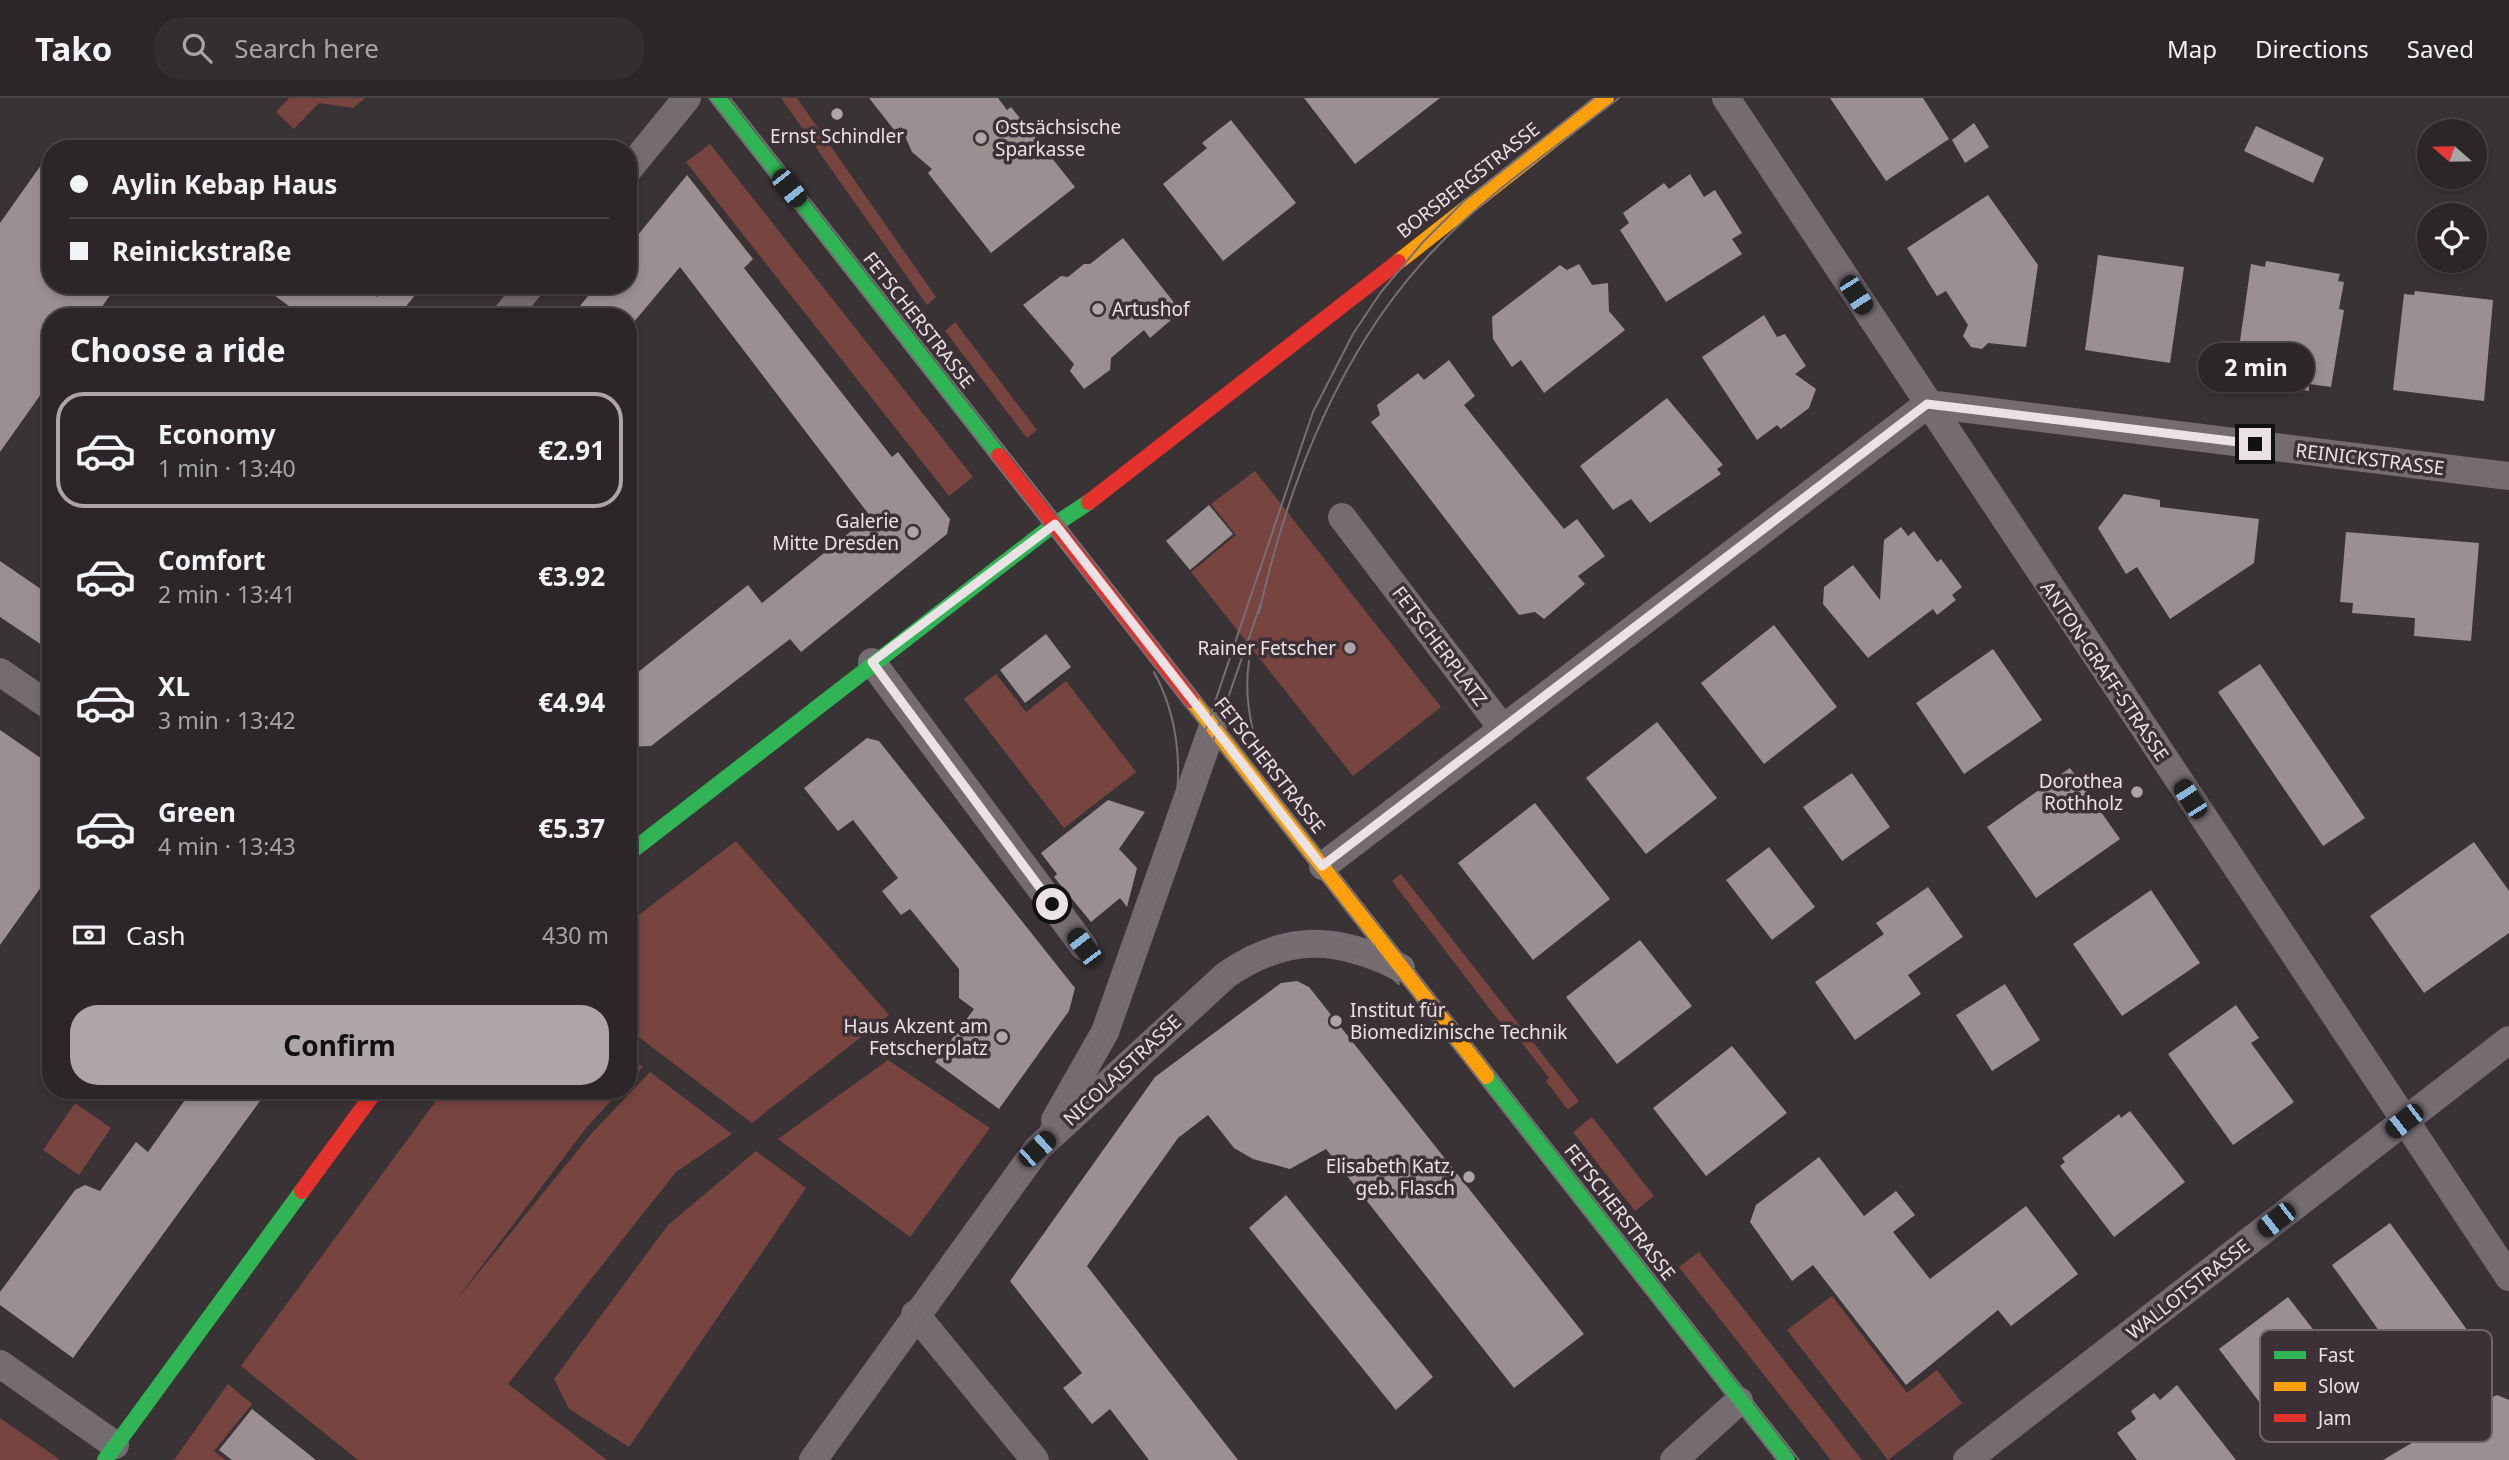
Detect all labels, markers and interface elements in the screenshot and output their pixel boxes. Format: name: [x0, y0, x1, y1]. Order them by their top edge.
search box: [154, 17, 644, 80]
text: Tako: [35, 26, 112, 71]
icon: search: [178, 29, 216, 67]
text: Search here: [234, 30, 379, 66]
text: Map: [2167, 32, 2217, 65]
text: Directions: [2255, 32, 2369, 65]
text: Saved: [2407, 32, 2474, 65]
marker: Ernst Schindler: [829, 106, 845, 122]
place label: Ostsächsische Sparkasse: [995, 114, 1121, 162]
street label: BORSBERGSTRASSE: [1391, 116, 1545, 244]
north arrow: [2417, 119, 2487, 189]
map controls: [2417, 119, 2487, 273]
place label: Ernst Schindler: [770, 123, 904, 149]
marker: Ostsächsische Sparkasse: [973, 130, 989, 146]
car: [768, 165, 811, 211]
text: Aylin Kebap Haus: [112, 166, 337, 202]
button: locate: [2417, 203, 2487, 273]
text: Reinickstraße: [112, 233, 291, 269]
street label: FETSCHERSTRASSE: [858, 246, 980, 394]
car: [1836, 272, 1877, 318]
place label: Artushof: [1112, 296, 1191, 322]
marker: Artushof: [1090, 301, 1106, 317]
text: Choose a ride: [70, 328, 286, 371]
callout: 2 min: [2197, 342, 2313, 392]
text: 2 min: [2224, 351, 2288, 383]
text: Economy: [158, 416, 276, 452]
icon: car: [74, 419, 137, 482]
route end: [2239, 428, 2271, 460]
text: €2.91: [538, 432, 605, 468]
street label: REINICKSTRASSE: [2294, 437, 2446, 481]
text: 1 min · 13:40: [158, 452, 296, 484]
place label: Galerie Mitte Dresden: [772, 508, 899, 556]
marker: Galerie Mitte Dresden: [905, 524, 921, 540]
text: Comfort: [158, 542, 266, 578]
icon: car: [74, 545, 137, 608]
text: €3.92: [538, 558, 605, 594]
street label: ANTON-GRAFF-STRASSE: [2035, 576, 2175, 766]
text: 2 min · 13:41: [158, 578, 296, 610]
street label: FETSCHERPLATZ: [1386, 581, 1494, 711]
place label: Rainer Fetscher: [1197, 635, 1336, 661]
marker: Rainer Fetscher: [1342, 640, 1358, 656]
text: XL: [158, 668, 190, 704]
icon: car: [74, 671, 137, 734]
text: €4.94: [538, 684, 605, 720]
street label: FETSCHERSTRASSE: [1209, 691, 1331, 839]
text: 3 min · 13:42: [158, 704, 296, 736]
place label: Dorothea Rothholz: [2039, 768, 2123, 816]
car: [2170, 776, 2211, 822]
marker: Dorothea Rothholz: [2129, 784, 2145, 800]
text: Green: [158, 794, 236, 830]
icon: car: [74, 797, 137, 860]
text: €5.37: [538, 810, 605, 846]
text: 4 min · 13:43: [158, 830, 296, 862]
route start: [1036, 888, 1068, 920]
icon: cash: [70, 916, 108, 954]
text: Cash: [126, 917, 186, 953]
text: 430 m: [542, 919, 609, 951]
car: [1063, 924, 1106, 970]
place label: Institut für Biomedizinische Technik: [1350, 997, 1568, 1045]
button: Confirm: [70, 1005, 609, 1085]
street label: NICOLAISTRASSE: [1057, 1009, 1187, 1131]
place label: Haus Akzent am Fetscherplatz: [844, 1013, 988, 1061]
marker: Institut für Biomedizinische Technik: [1328, 1013, 1344, 1029]
marker: Haus Akzent am Fetscherplatz: [994, 1029, 1010, 1045]
car: [2381, 1100, 2428, 1142]
car: [1015, 1127, 1060, 1171]
street label: FETSCHERSTRASSE: [1559, 1138, 1681, 1286]
place label: Elisabeth Katz, geb. Flasch: [1326, 1153, 1455, 1201]
marker: Elisabeth Katz, geb. Flasch: [1461, 1169, 1477, 1185]
car: [2253, 1199, 2300, 1241]
street label: WALLOTSTRASSE: [2121, 1233, 2255, 1345]
legend: [2260, 1330, 2492, 1442]
text: Fast: [2318, 1342, 2355, 1368]
text: Slow: [2318, 1373, 2359, 1399]
text: Jam: [2316, 1405, 2352, 1431]

